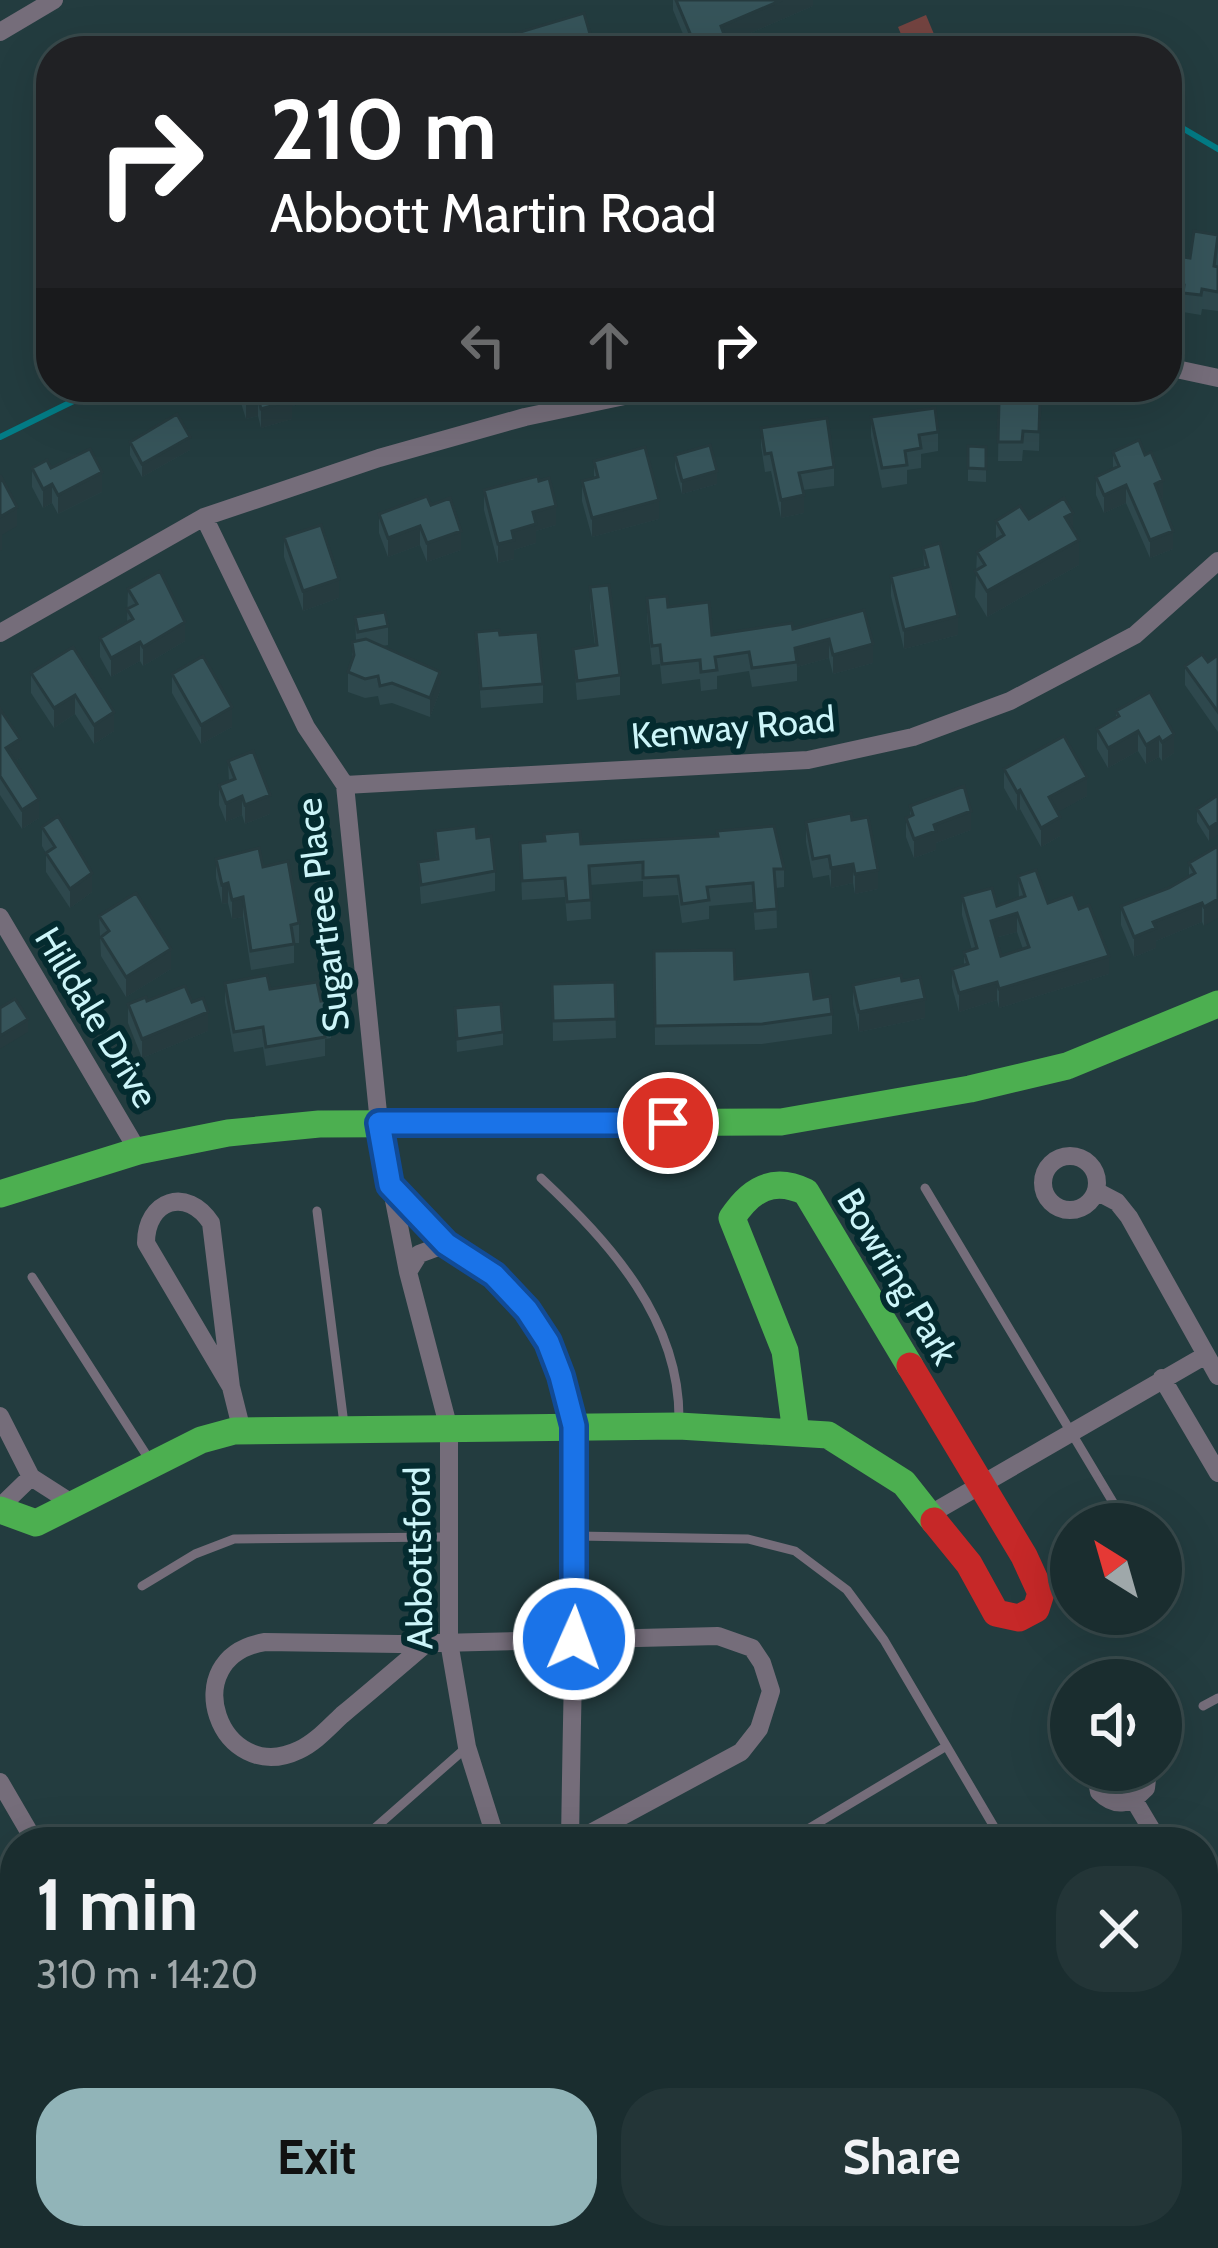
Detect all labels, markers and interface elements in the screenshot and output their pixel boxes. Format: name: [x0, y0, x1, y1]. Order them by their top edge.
text: 210 m: [270, 78, 497, 180]
icon: right: [72, 84, 228, 240]
text: Abbott Martin Road: [270, 180, 717, 246]
icon: left: [450, 312, 516, 378]
icon: ahead: [576, 312, 642, 378]
icon: right: [702, 312, 768, 378]
street label: Kenway Road: [629, 696, 837, 758]
street label: Sugartree Place: [286, 796, 358, 1034]
street label: Hilldale Drive: [26, 919, 168, 1115]
pin: [617, 1072, 719, 1174]
icon: arrive: [635, 1090, 701, 1156]
street label: Bowring Park: [828, 1180, 968, 1373]
street label: Abbottsford: [394, 1466, 442, 1650]
north arrow: [1050, 1503, 1182, 1635]
map controls: [1050, 1503, 1182, 1791]
position arrow: [511, 1576, 637, 1702]
button: sound: [1050, 1659, 1182, 1791]
text: 1 min: [36, 1861, 198, 1948]
button: close: [1056, 1866, 1182, 1992]
text: 310 m · 14:20: [36, 1950, 258, 1998]
button: Exit: [36, 2088, 597, 2226]
button: Share: [621, 2088, 1182, 2226]

